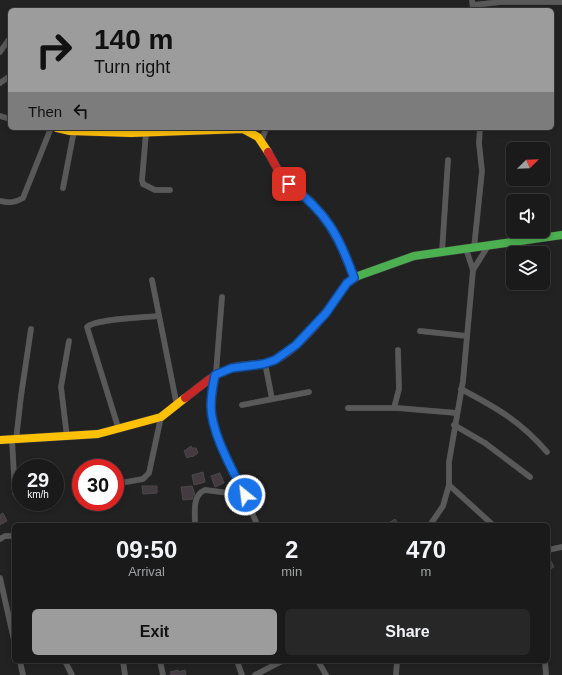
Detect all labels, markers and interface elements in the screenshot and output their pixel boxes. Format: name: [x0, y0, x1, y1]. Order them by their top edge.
icon: right: [28, 24, 80, 76]
text: 140 m: [94, 24, 173, 55]
text: Turn right: [94, 57, 170, 77]
icon: left: [70, 100, 92, 122]
text: Then: [28, 103, 62, 120]
north arrow: [506, 142, 550, 186]
map controls: [506, 142, 550, 290]
pin: [272, 167, 306, 201]
icon: arrive: [278, 173, 300, 195]
button: sound: [506, 194, 550, 238]
button: layers: [506, 246, 550, 290]
speed limit sign: 30: [72, 459, 124, 511]
text: 29: [27, 469, 49, 491]
position arrow: [224, 474, 266, 516]
text: km/h: [27, 489, 49, 500]
text: 09:50: [116, 536, 177, 563]
text: 2: [285, 536, 298, 563]
text: 470: [406, 536, 446, 563]
text: Arrival: [128, 564, 165, 579]
text: min: [281, 564, 302, 579]
text: m: [421, 564, 431, 579]
button: Exit: [32, 609, 277, 655]
button: Share: [285, 609, 530, 655]

